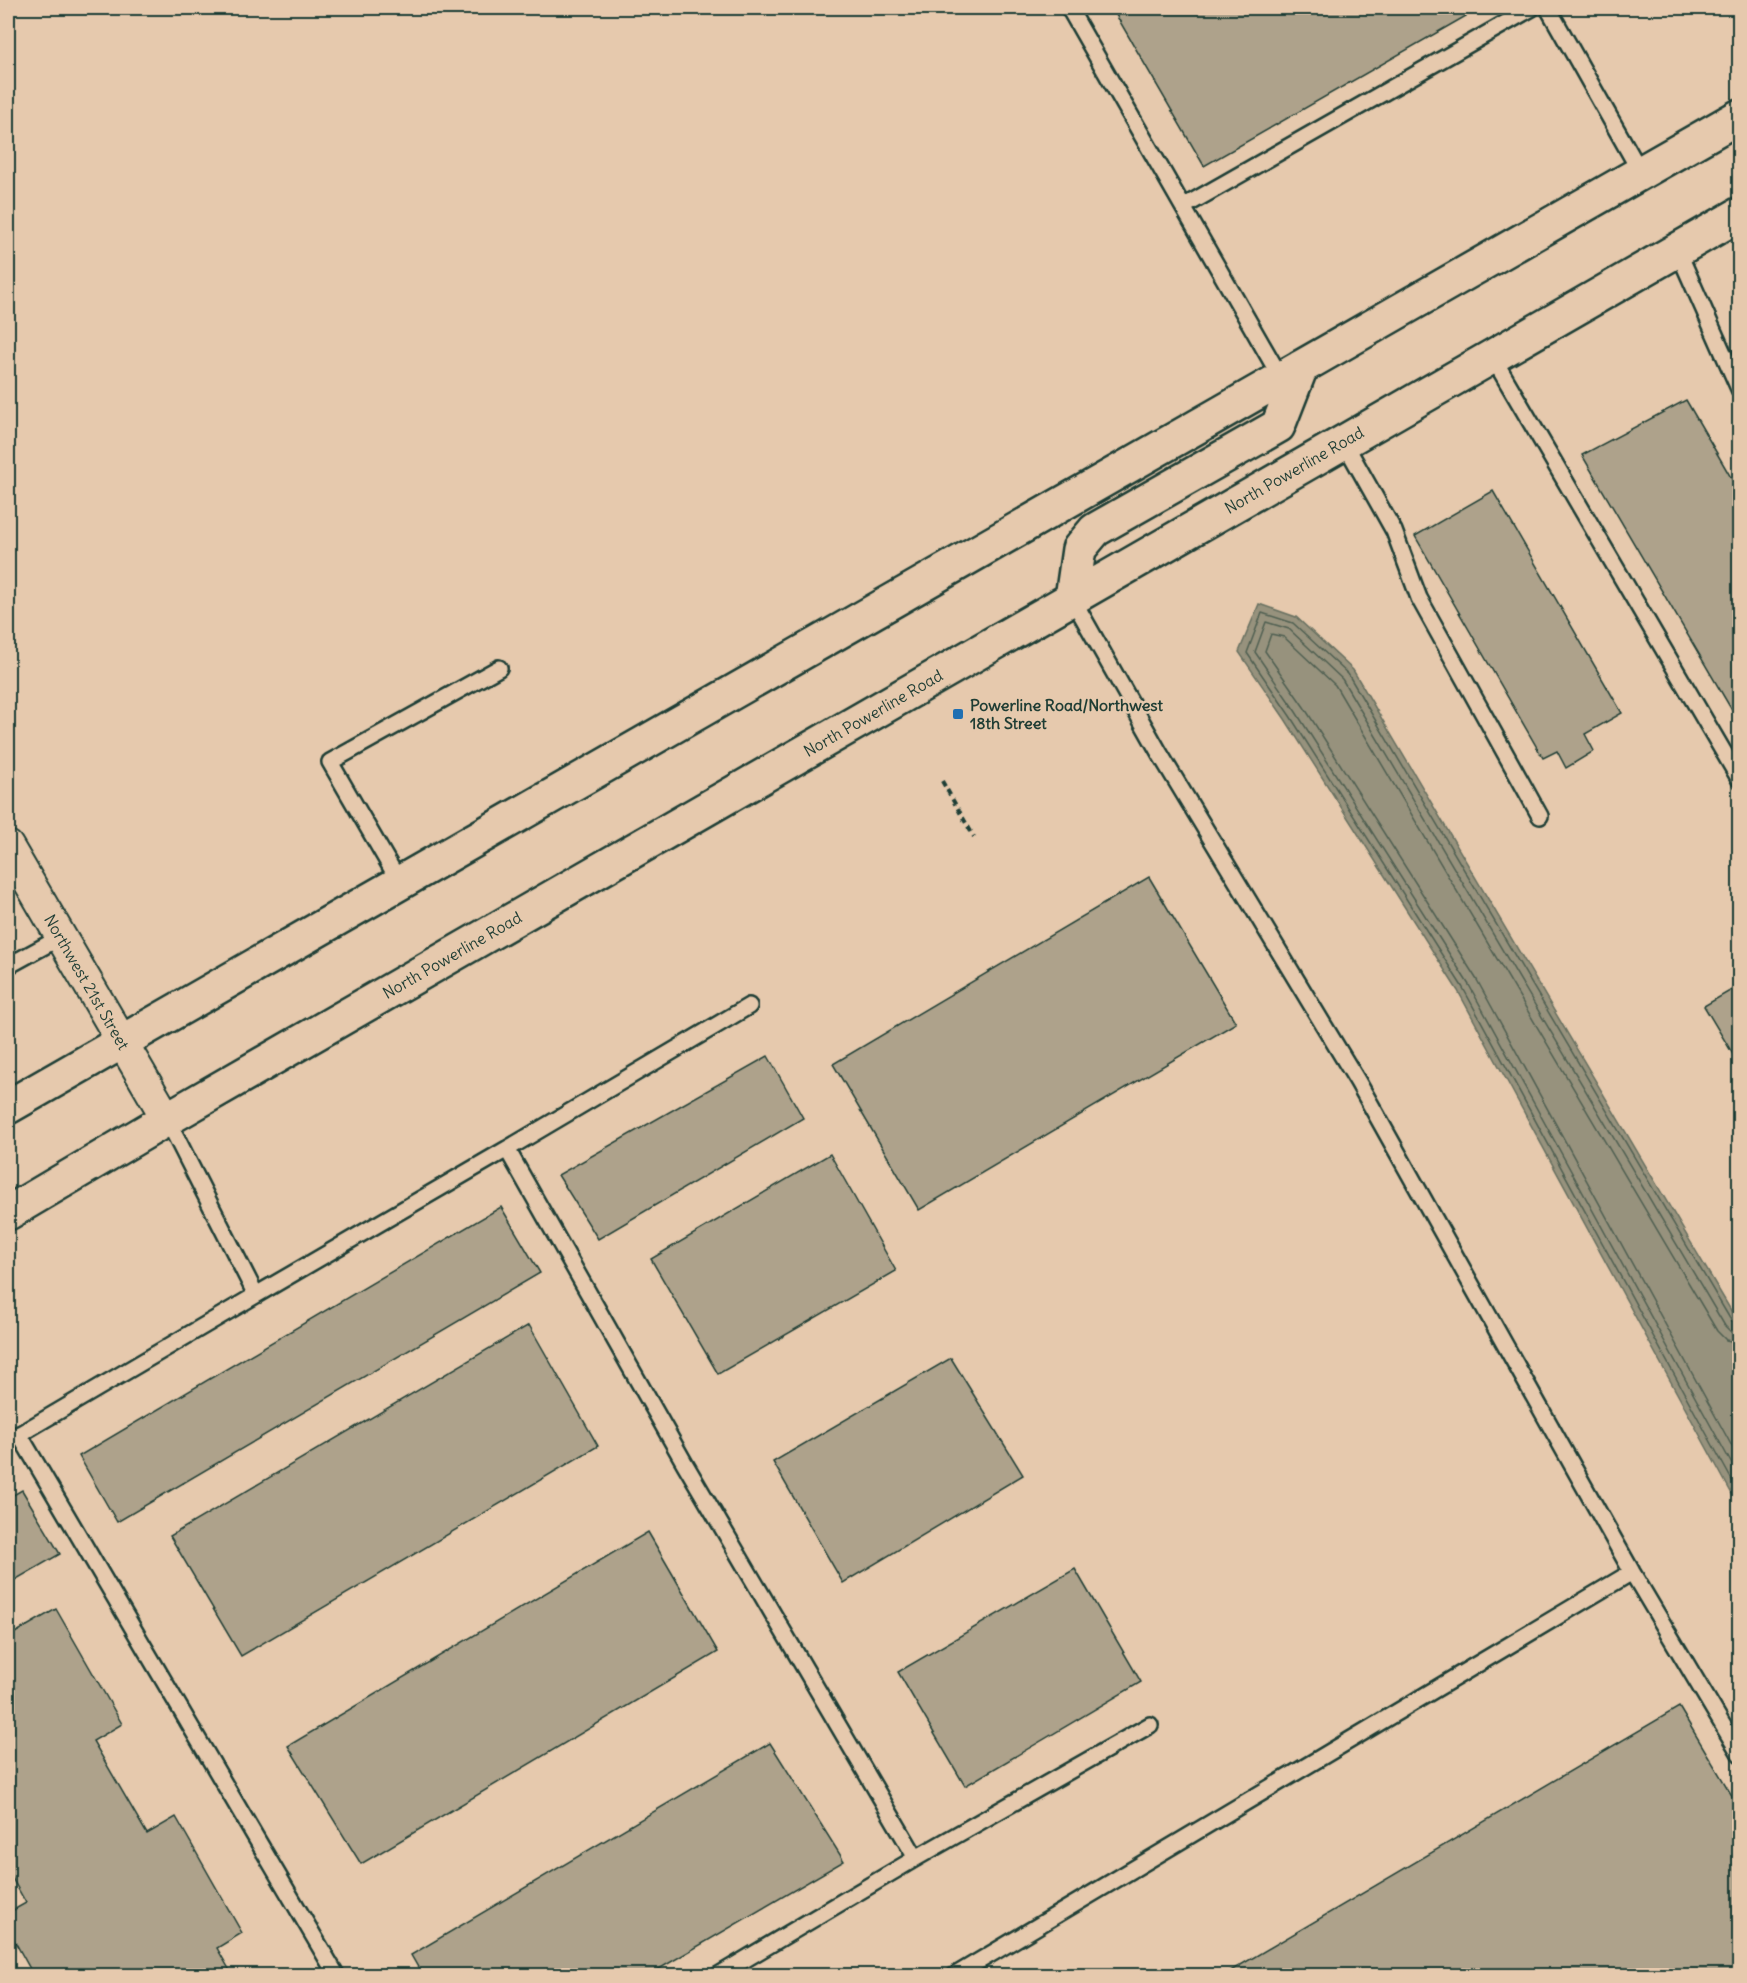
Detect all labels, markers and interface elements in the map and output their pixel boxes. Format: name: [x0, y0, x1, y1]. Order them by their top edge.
street label: North Powerline Road: [1221, 422, 1367, 518]
street label: North Powerline Road: [800, 665, 946, 761]
place label: Powerline Road/Northwest 18th Street: [970, 695, 1164, 733]
marker: Powerline Road/Northwest 18th Street: [951, 707, 965, 721]
street label: North Powerline Road: [379, 907, 525, 1003]
street label: Northwest 21st Street: [40, 911, 134, 1054]

